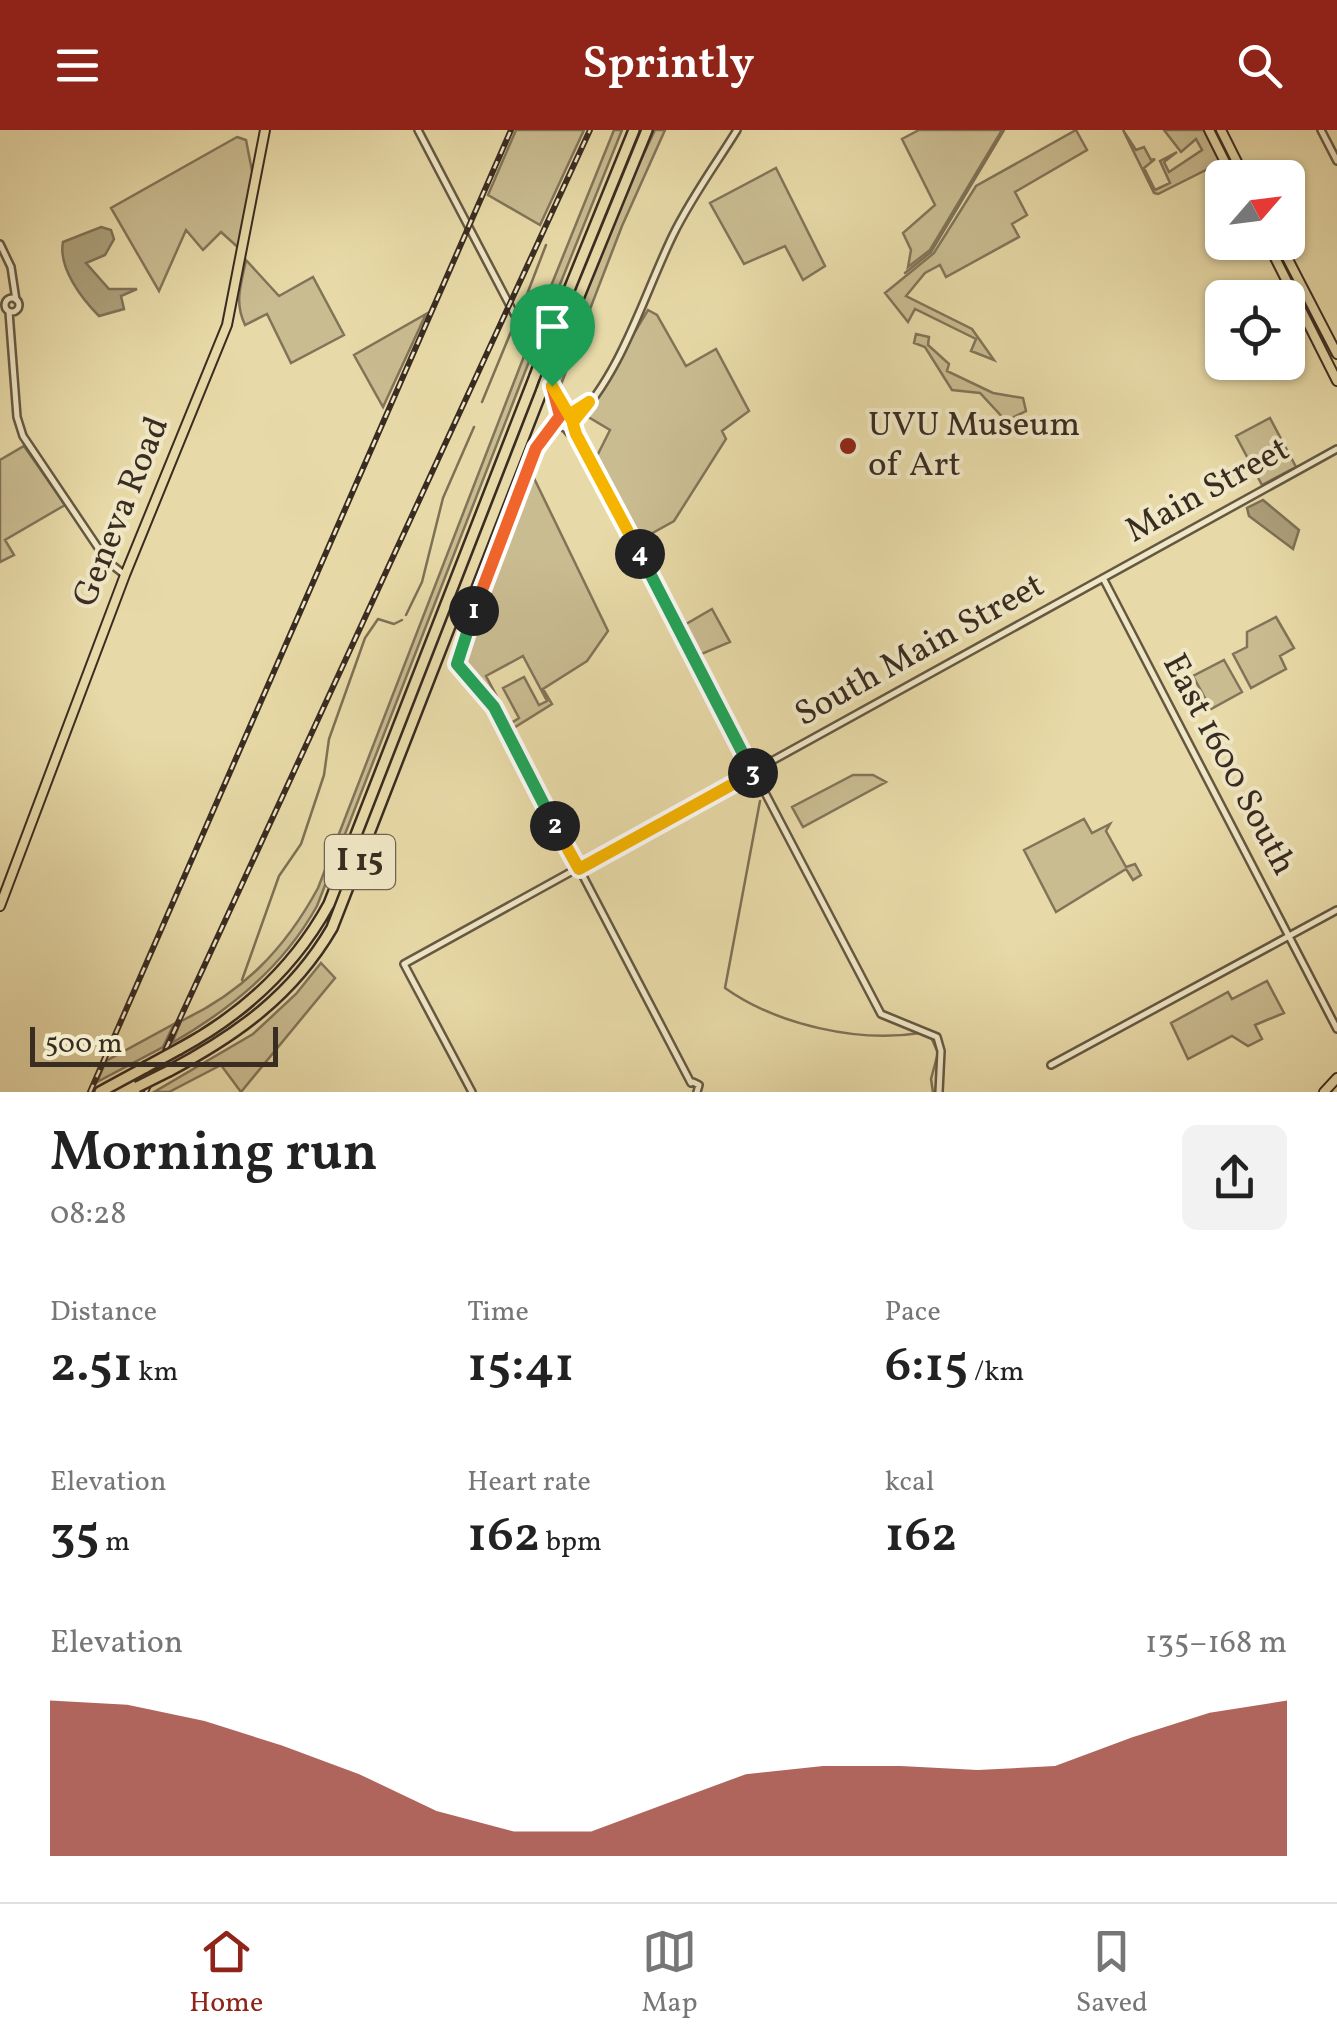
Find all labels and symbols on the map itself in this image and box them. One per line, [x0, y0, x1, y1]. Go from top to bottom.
north arrow [1205, 160, 1305, 260]
pin [510, 284, 595, 387]
place label: UVU Museum of Art [868, 402, 1080, 490]
street label: Geneva Road [62, 410, 182, 614]
street label: Main Street [1118, 426, 1298, 556]
marker: UVU Museum of Art [837, 435, 859, 457]
pin: 4 [615, 529, 665, 579]
street label: South Main Street [787, 563, 1053, 739]
pin: 1 [449, 586, 499, 636]
street label: East 1600 South [1149, 646, 1307, 884]
pin: 3 [728, 748, 778, 798]
pin: 2 [530, 801, 580, 851]
road number: I 15 [325, 835, 395, 889]
scale bar [30, 1022, 278, 1066]

